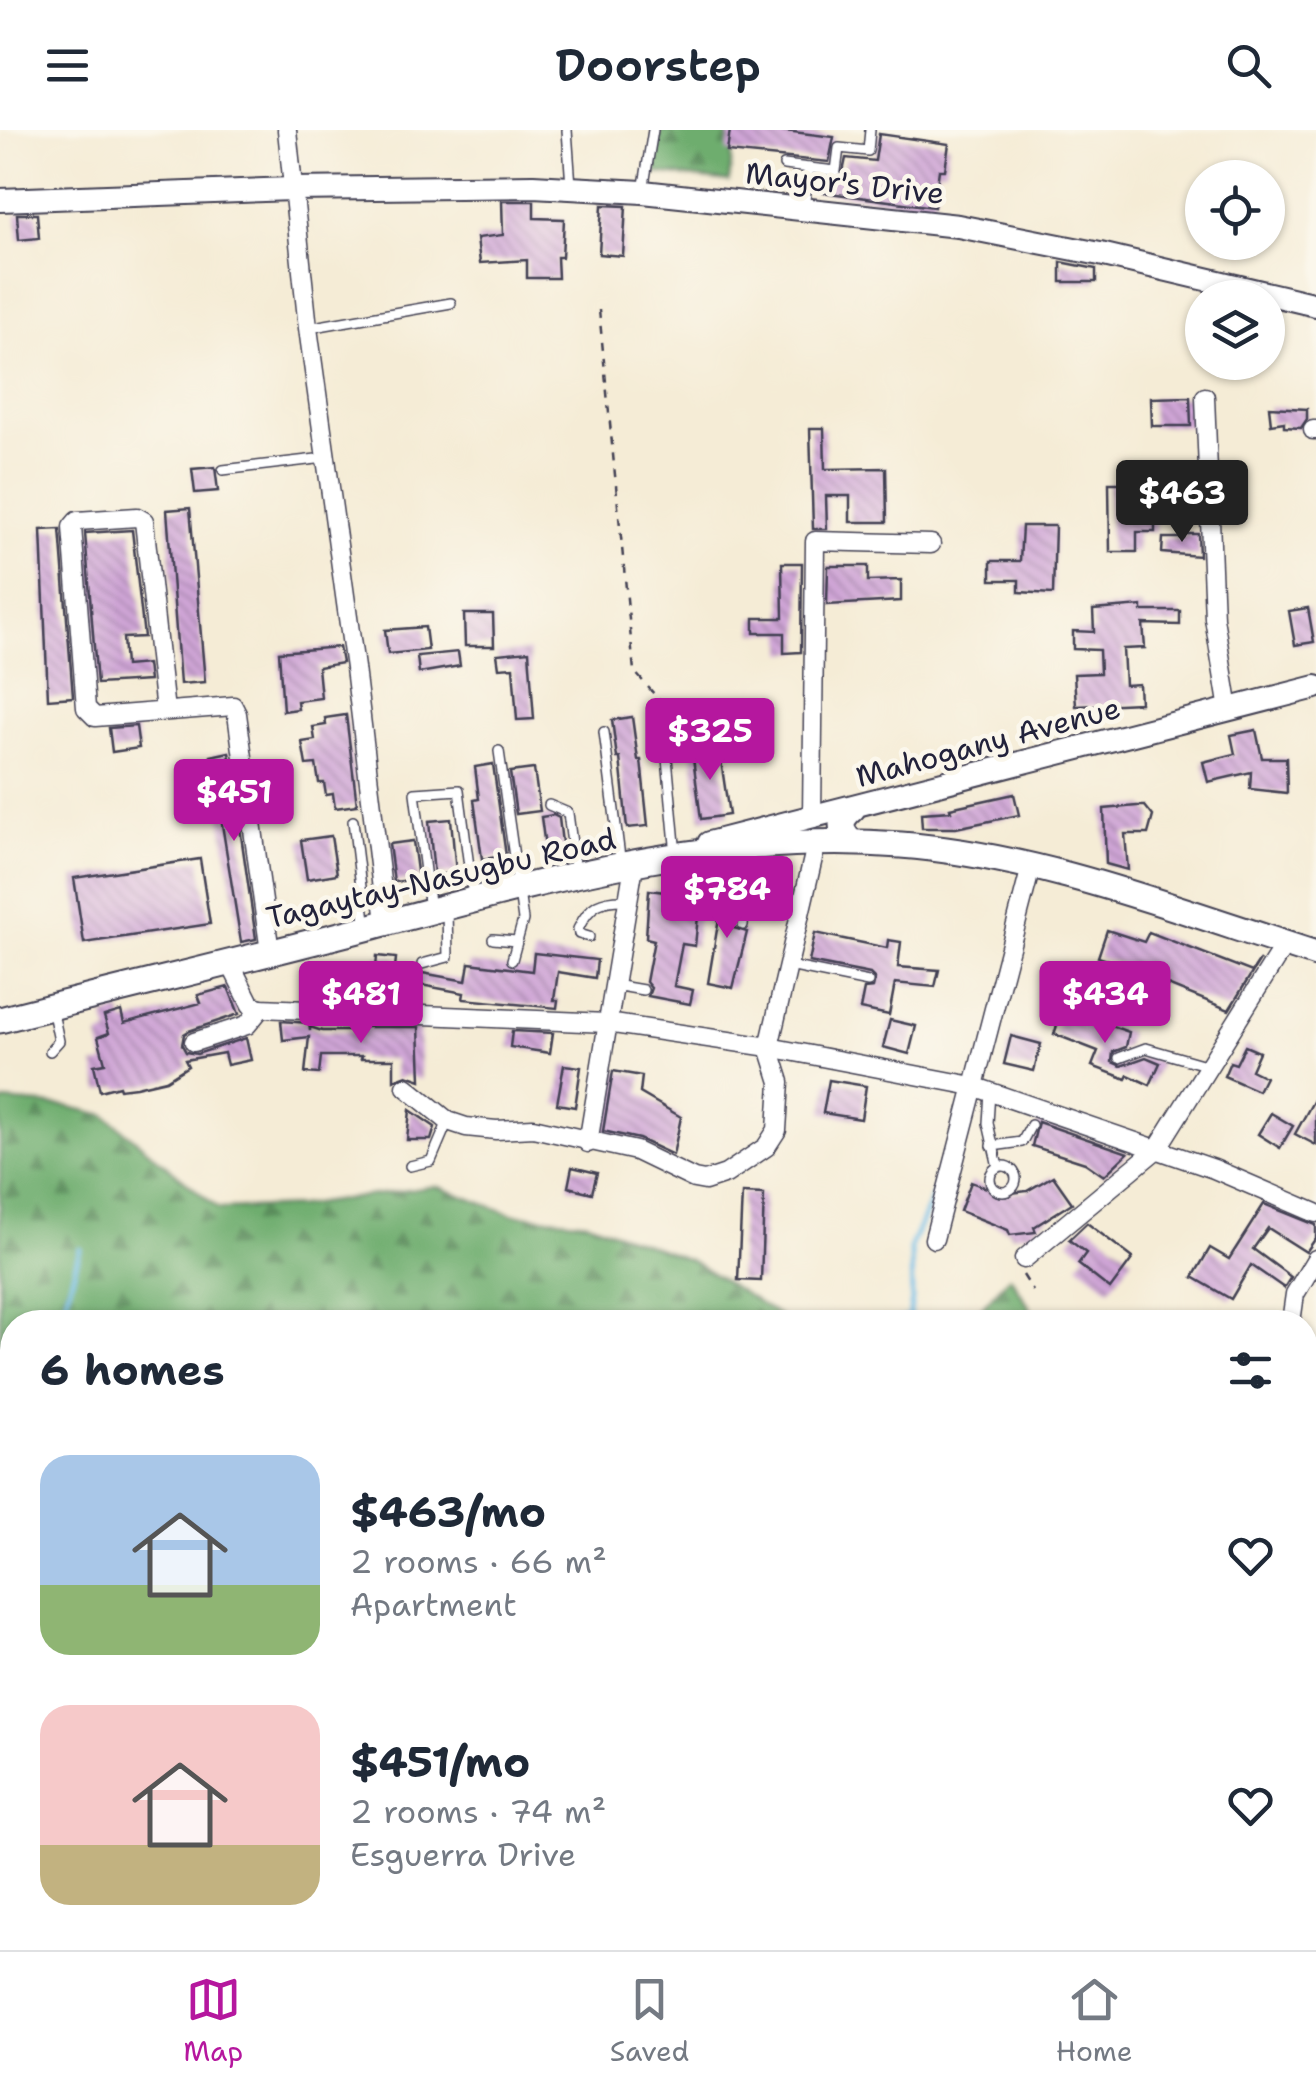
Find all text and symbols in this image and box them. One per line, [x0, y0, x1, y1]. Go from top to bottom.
text: Doorstep [555, 35, 761, 95]
icon: menu [40, 38, 95, 93]
icon: search [1221, 38, 1276, 93]
street label: Mayor's Drive [744, 152, 946, 214]
map controls [1185, 160, 1285, 380]
button: locate [1185, 160, 1285, 260]
button: layers [1185, 280, 1285, 380]
pin: $463 [1123, 460, 1241, 545]
text: $463 [1138, 471, 1226, 514]
street label: Mahogany Avenue [851, 687, 1125, 797]
pin: $325 [651, 698, 769, 783]
text: $325 [667, 709, 753, 752]
pin: $451 [175, 759, 293, 844]
text: $451 [196, 770, 272, 813]
street label: Tagaytay-Nasugbu Road [262, 818, 620, 938]
pin: $784 [668, 856, 786, 941]
text: $784 [683, 867, 771, 910]
pin: $481 [302, 961, 420, 1046]
pin: $434 [1046, 961, 1164, 1046]
text: $481 [321, 972, 401, 1015]
text: $434 [1061, 972, 1149, 1015]
text: 6 homes [40, 1342, 225, 1398]
icon: filters [1223, 1343, 1278, 1398]
text: $463/mo [350, 1484, 546, 1540]
icon: home [120, 1495, 240, 1615]
icon: heart [1223, 1528, 1278, 1583]
text: 2 rooms · 66 m² [350, 1540, 607, 1583]
text: Apartment [350, 1583, 517, 1626]
text: $451/mo [350, 1734, 530, 1790]
icon: home [120, 1745, 240, 1865]
icon: heart [1223, 1778, 1278, 1833]
text: 2 rooms · 74 m² [350, 1790, 606, 1833]
text: Esguerra Drive [350, 1833, 576, 1876]
tab: Map [183, 1972, 243, 2070]
tab: Saved [610, 1972, 689, 2070]
tab: Home [1056, 1972, 1133, 2070]

